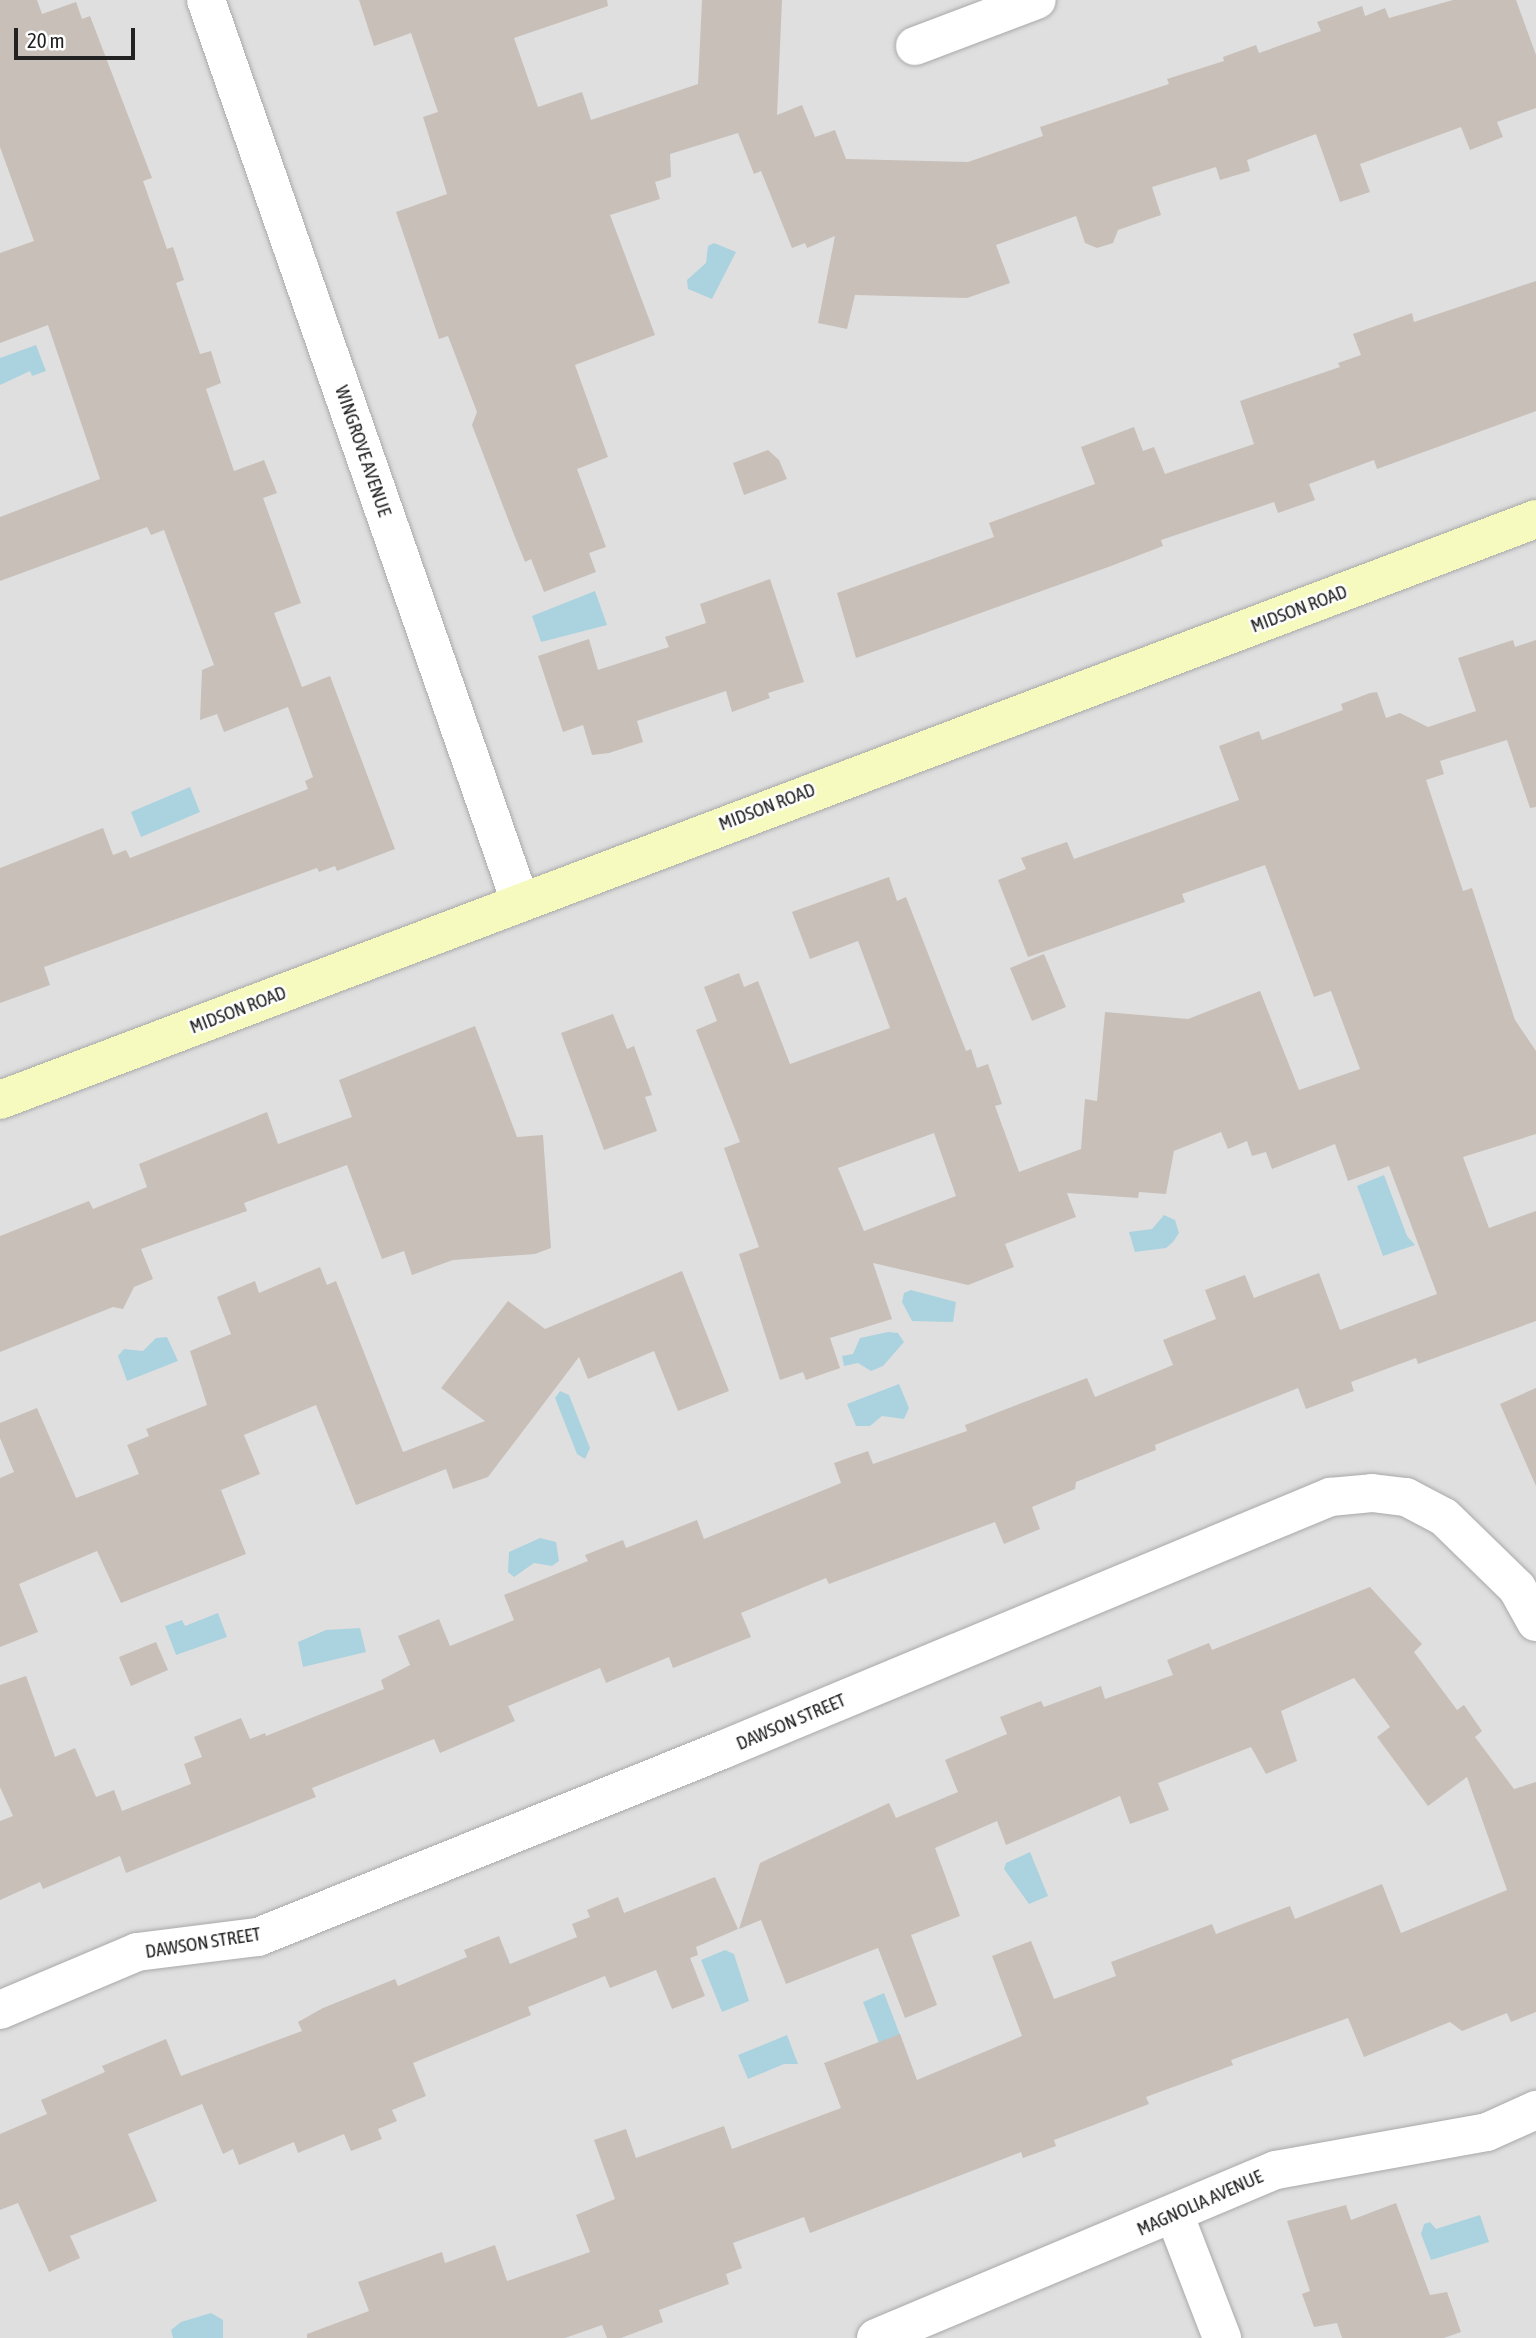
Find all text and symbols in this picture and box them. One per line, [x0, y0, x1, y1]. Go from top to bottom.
scale bar [18, 14, 138, 58]
text: 20 m [27, 28, 65, 52]
street label: WINGROVE AVENUE [330, 383, 396, 519]
street label: MIDSON ROAD [1248, 580, 1350, 638]
street label: MIDSON ROAD [716, 778, 818, 836]
street label: MIDSON ROAD [187, 981, 289, 1039]
street label: DAWSON STREET [733, 1689, 849, 1755]
street label: DAWSON STREET [144, 1923, 262, 1963]
street label: MAGNOLIA AVENUE [1134, 2165, 1266, 2241]

